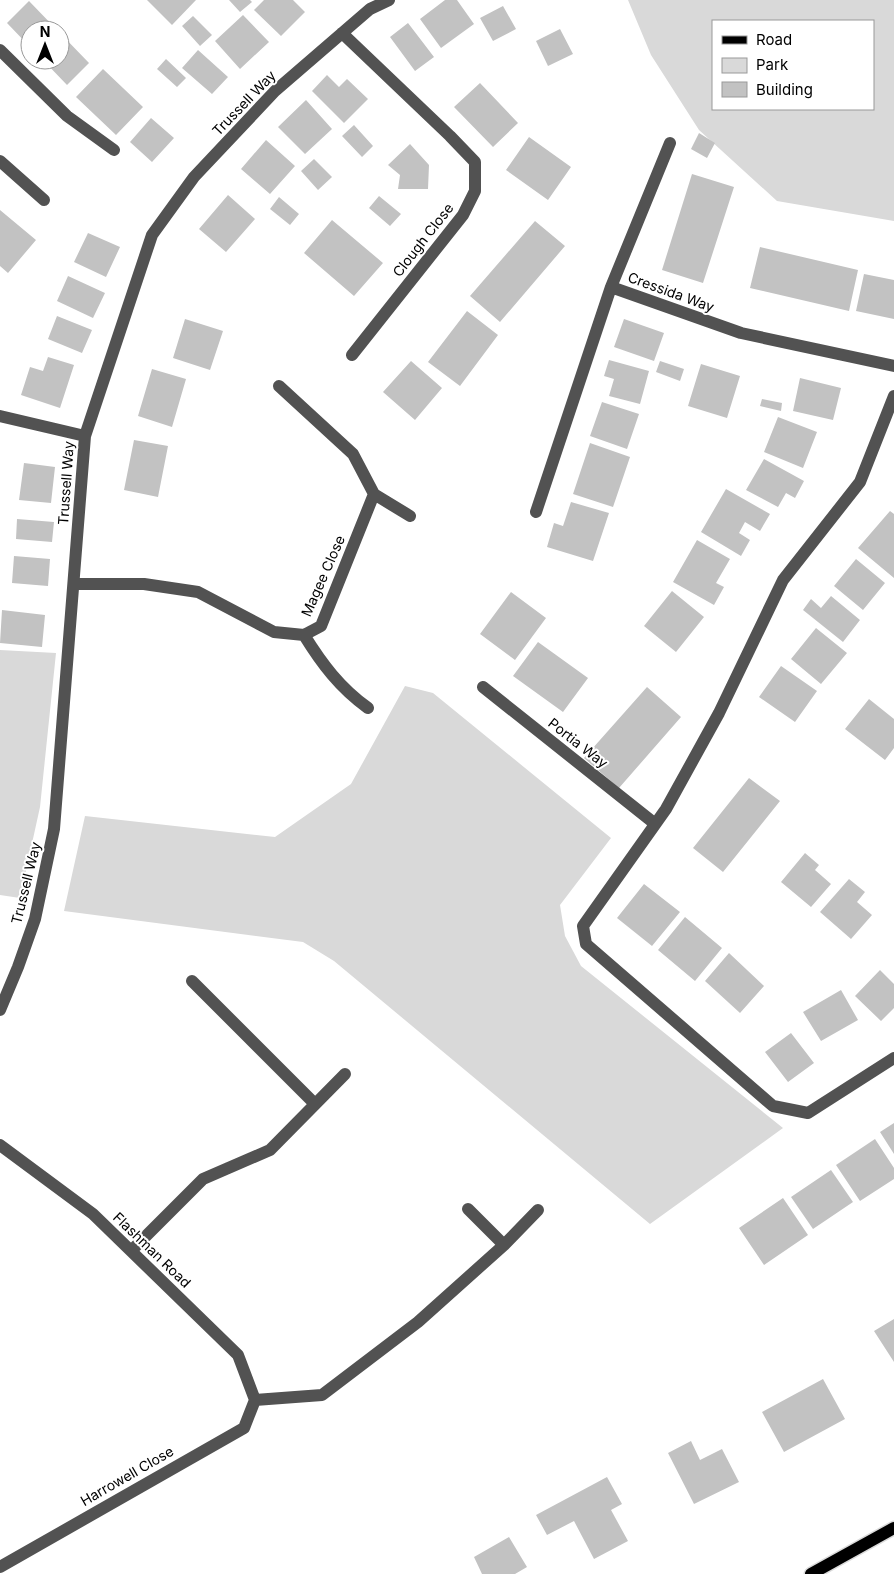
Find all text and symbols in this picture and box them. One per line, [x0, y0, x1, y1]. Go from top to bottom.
north arrow [20, 20, 70, 70]
legend [712, 20, 874, 110]
text: N [40, 23, 50, 40]
text: Road [756, 30, 792, 49]
text: Park [756, 55, 789, 74]
street label: Trussell Way [208, 66, 279, 139]
text: Building [756, 80, 813, 99]
street label: Clough Close [389, 200, 457, 280]
street label: Cressida Way [626, 268, 717, 315]
street label: Trussell Way [54, 440, 77, 525]
street label: Magee Close [297, 533, 348, 619]
street label: Portia Way [545, 714, 612, 771]
street label: Trussell Way [7, 840, 44, 926]
street label: Flashman Road [110, 1208, 195, 1291]
street label: Harrowell Close [77, 1442, 176, 1509]

